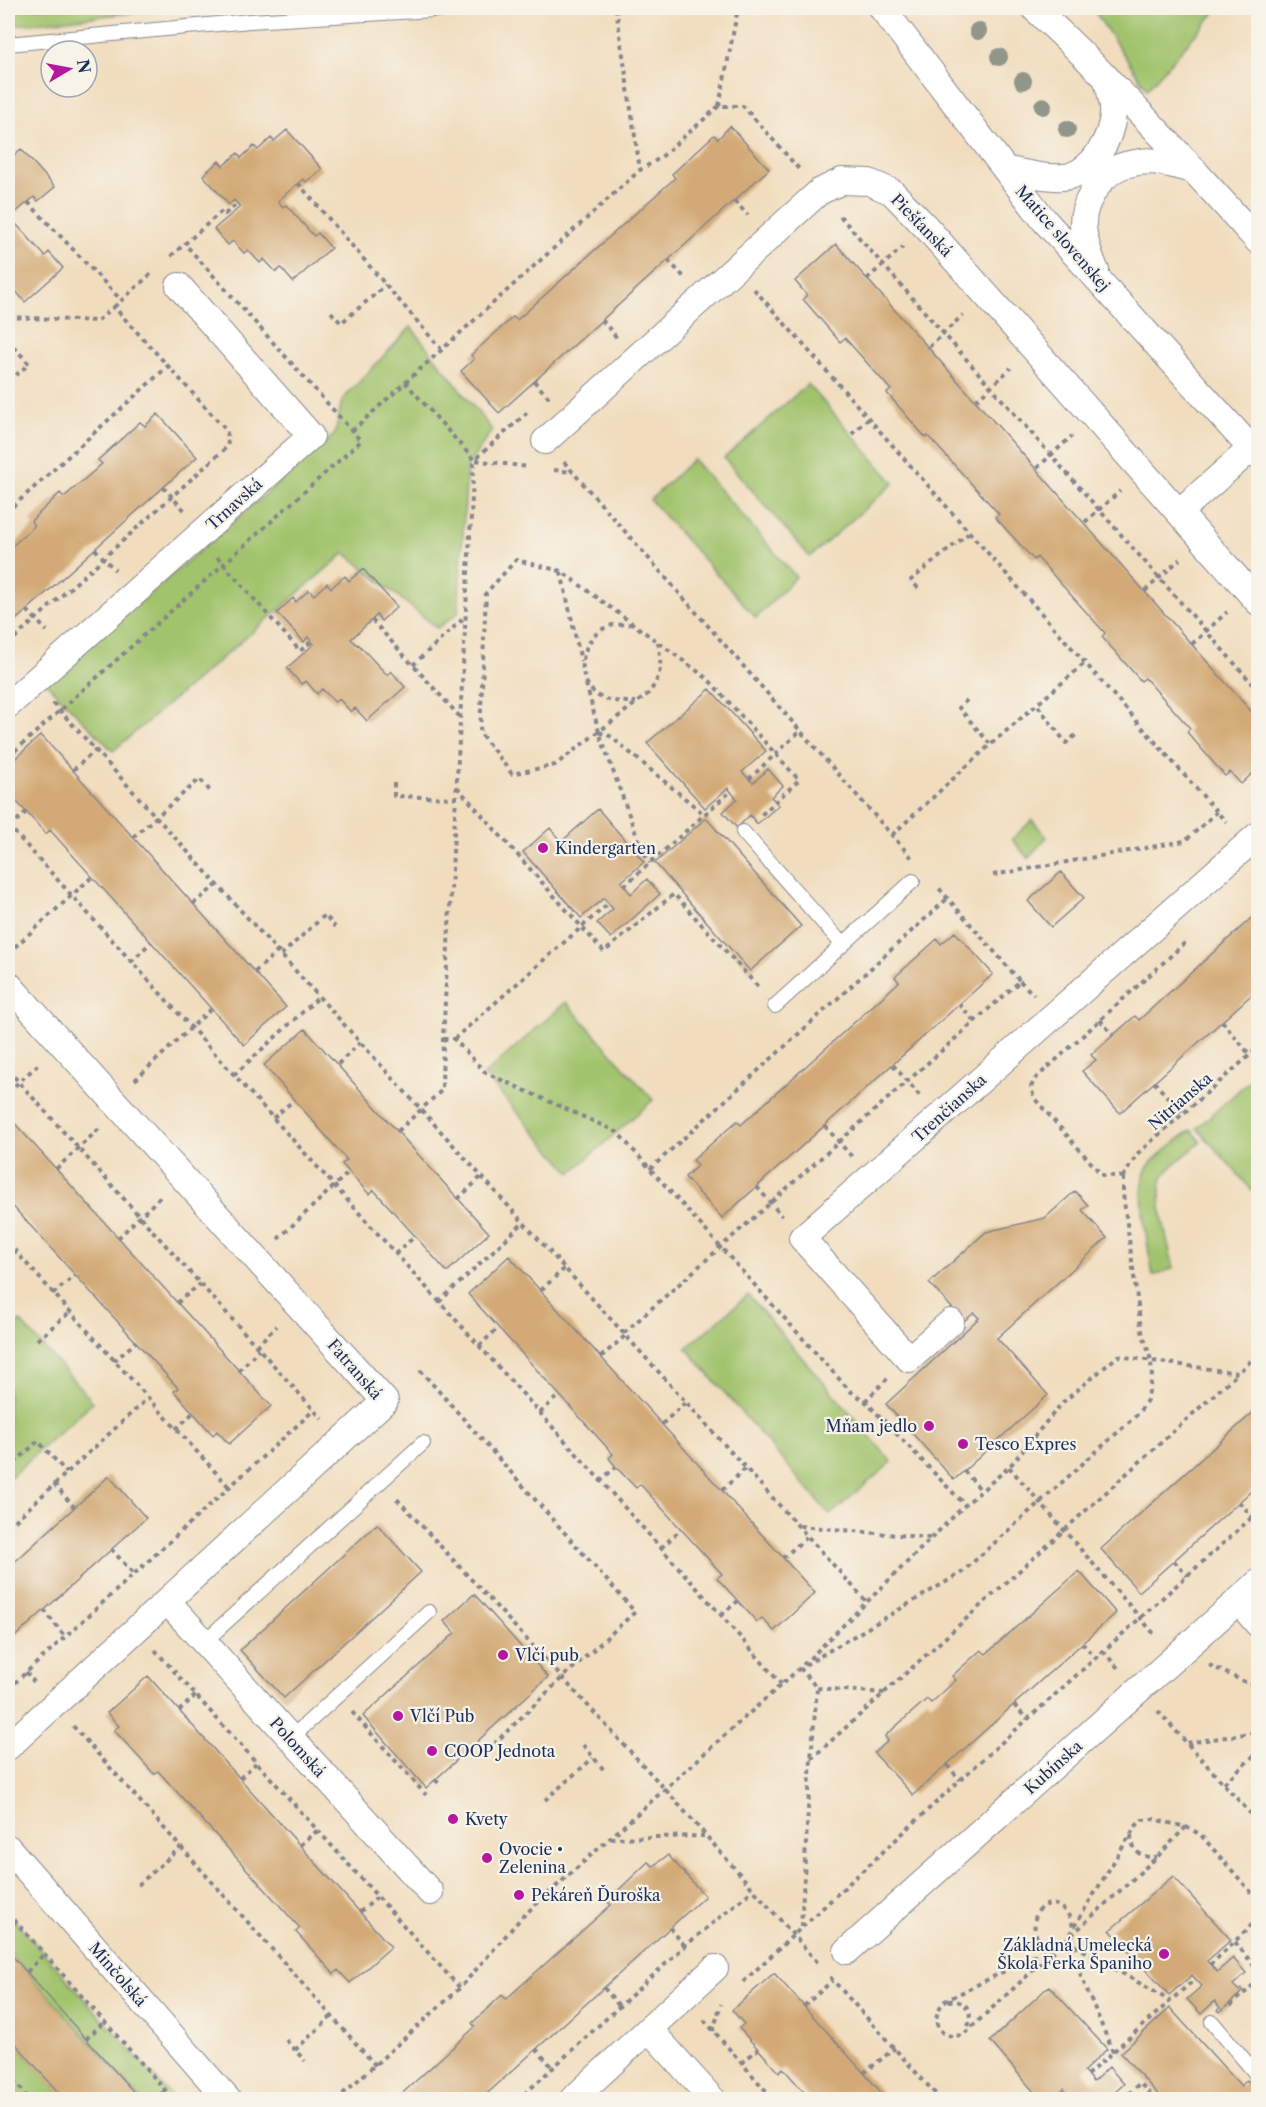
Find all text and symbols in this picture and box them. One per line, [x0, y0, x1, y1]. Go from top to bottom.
north arrow [39, 39, 99, 99]
text: N [73, 58, 95, 75]
street label: Matice slovenskej [1012, 181, 1114, 295]
street label: Piešťanská [887, 189, 957, 261]
street label: Trnavská [202, 473, 267, 534]
place label: Kindergarten [555, 838, 656, 858]
marker: Kindergarten [536, 841, 550, 855]
street label: Nitrianska [1144, 1067, 1216, 1134]
street label: Trenčianska [908, 1069, 991, 1146]
street label: Fatranská [323, 1335, 387, 1404]
place label: Mňam jedlo [826, 1416, 917, 1436]
marker: Mňam jedlo [922, 1419, 936, 1433]
place label: Tesco Expres [975, 1434, 1077, 1454]
marker: Tesco Expres [956, 1437, 970, 1451]
place label: Vlčí pub [514, 1645, 579, 1665]
marker: Vlčí pub [496, 1648, 510, 1662]
place label: Vlčí Pub [409, 1706, 475, 1726]
marker: Vlčí Pub [391, 1709, 405, 1723]
street label: Polomská [266, 1713, 330, 1782]
street label: Kubínska [1020, 1735, 1087, 1798]
place label: COOP Jednota [444, 1741, 556, 1761]
marker: COOP Jednota [425, 1744, 439, 1758]
place label: Kvety [465, 1809, 509, 1829]
marker: Kvety [446, 1812, 460, 1826]
place label: Ovocie • Zelenina [499, 1839, 566, 1877]
marker: Ovocie • Zelenina [480, 1851, 494, 1865]
place label: Pekáreň Ďuroška [531, 1884, 661, 1905]
marker: Pekáreň Ďuroška [512, 1888, 526, 1902]
place label: Základná Umelecká Škola Ferka Španiho [997, 1935, 1153, 1973]
street label: Minčolská [85, 1938, 152, 2011]
marker: Základná Umelecká Škola Ferka Španiho [1157, 1947, 1171, 1961]

